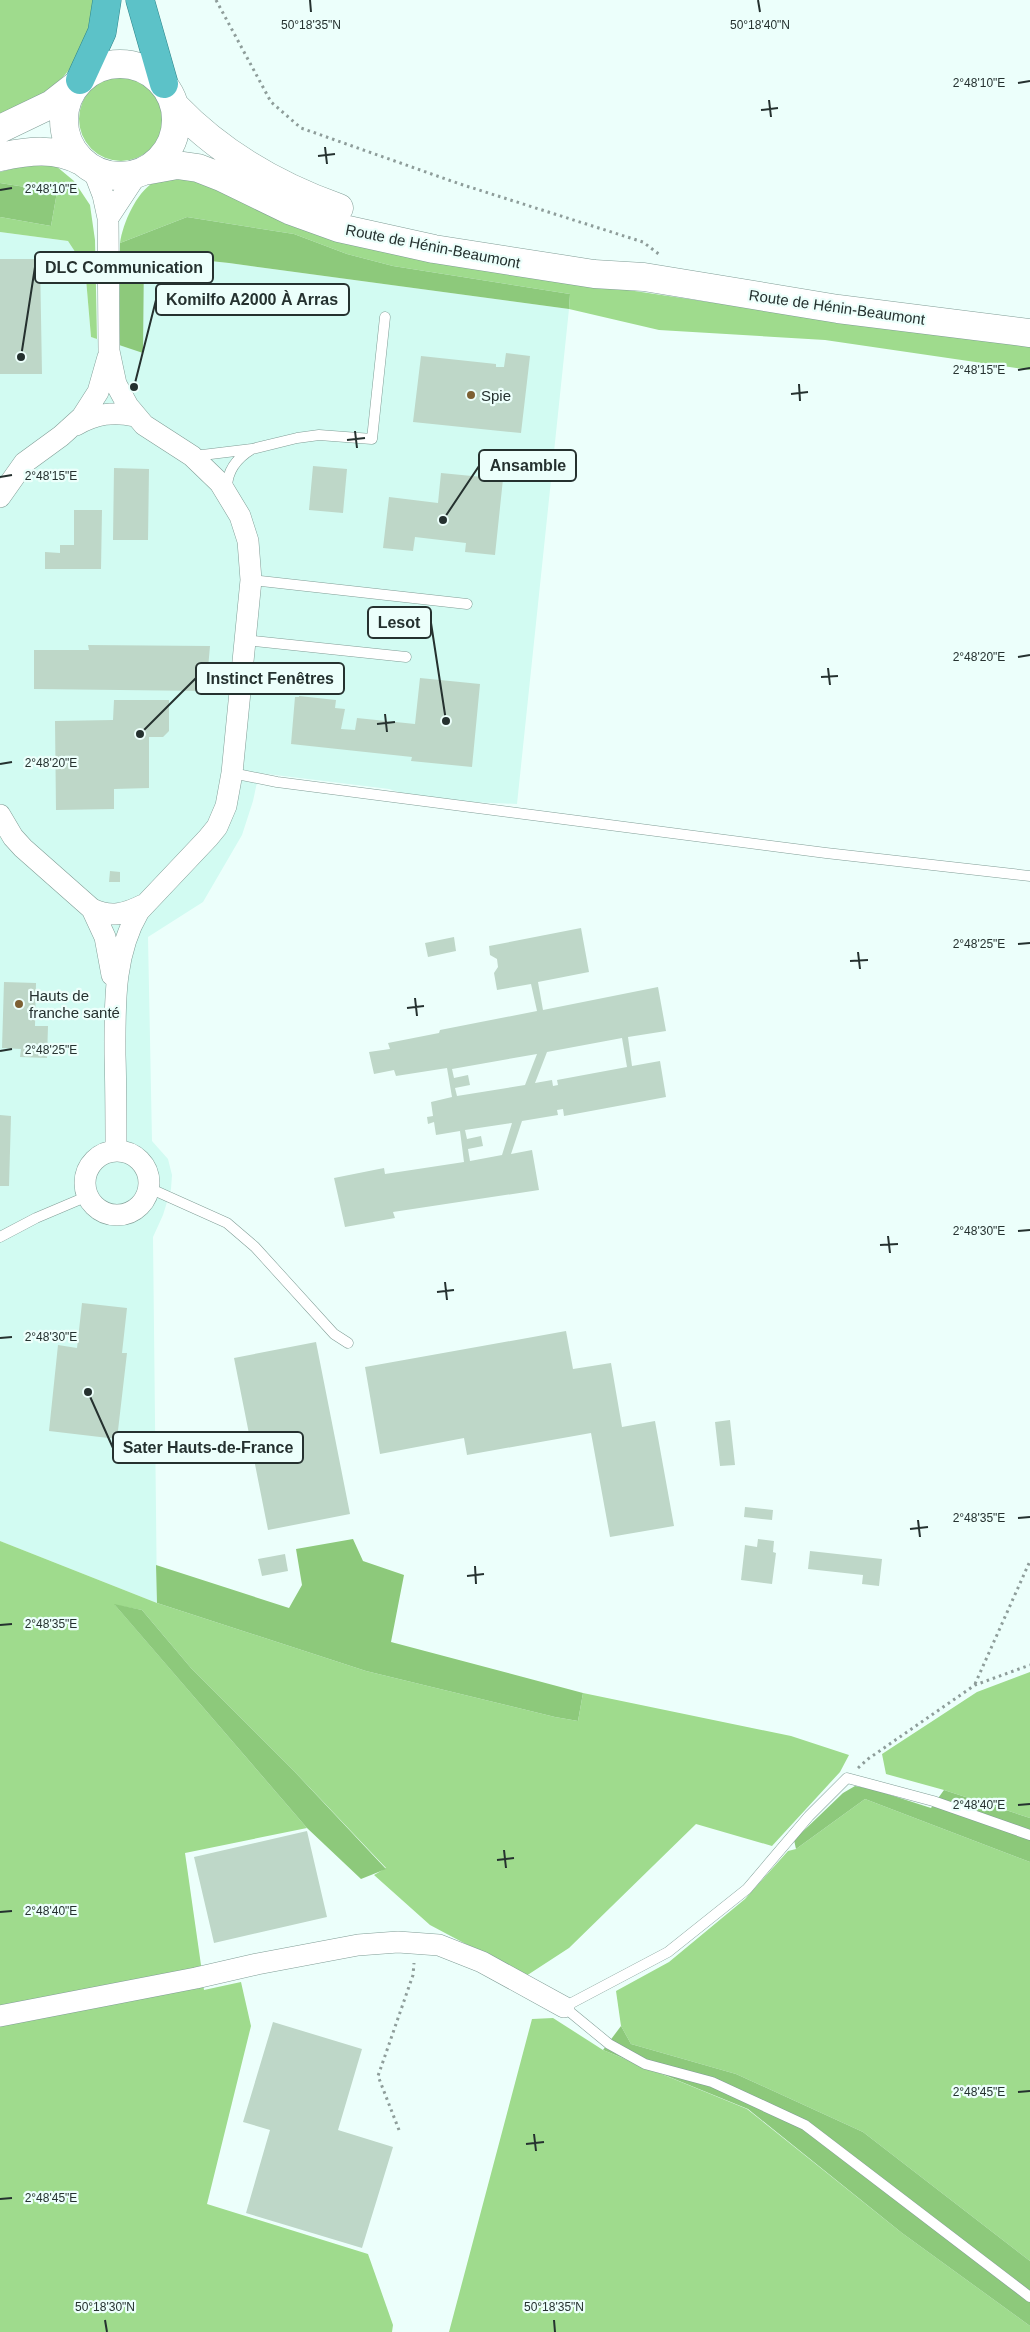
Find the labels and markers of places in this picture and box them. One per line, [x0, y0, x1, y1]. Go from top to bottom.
callout: DLC Communication [35, 252, 213, 283]
callout: Komilfo A2000 À Arras [156, 284, 349, 315]
place label: Spie [481, 387, 511, 404]
marker: Spie [465, 389, 477, 401]
callout: Ansamble [479, 450, 576, 481]
callout: Lesot [368, 607, 431, 638]
callout: Instinct Fenêtres [196, 663, 344, 694]
place label: Hauts de franche santé [29, 987, 120, 1021]
marker: Hauts de franche santé [13, 998, 25, 1010]
callout: Sater Hauts-de-France [113, 1432, 303, 1463]

